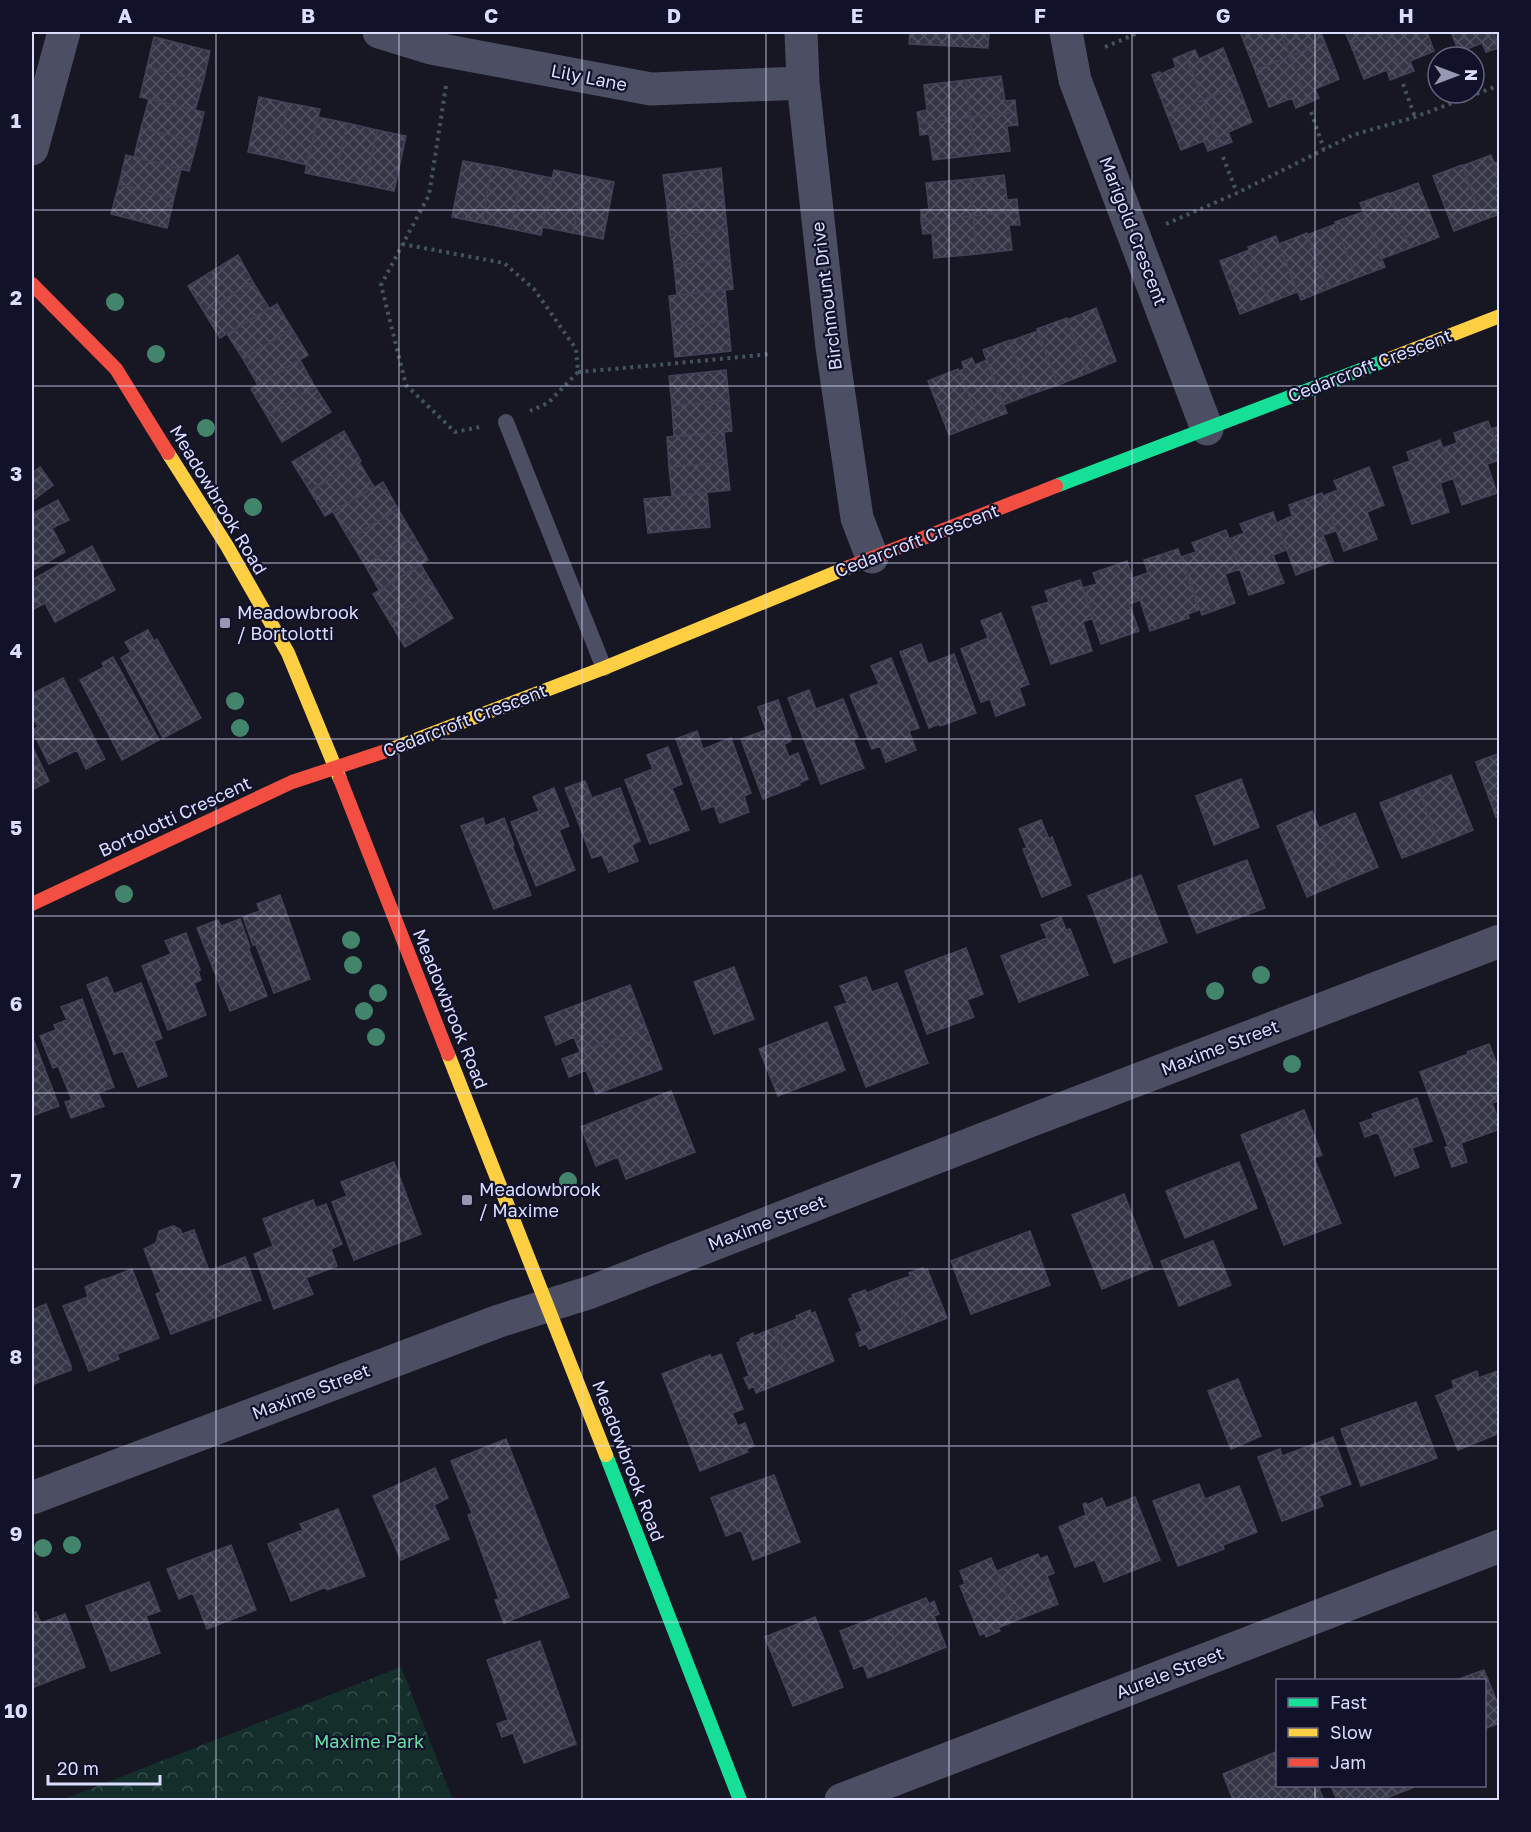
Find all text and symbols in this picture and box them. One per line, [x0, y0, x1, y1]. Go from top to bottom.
text: A [118, 3, 132, 27]
text: B [301, 3, 315, 27]
text: C [484, 3, 498, 27]
text: D [667, 3, 681, 27]
text: E [851, 3, 863, 27]
text: F [1034, 3, 1046, 27]
text: G [1216, 3, 1230, 27]
text: H [1398, 3, 1414, 27]
north arrow [1426, 45, 1486, 105]
street label: Lily Lane [549, 59, 629, 95]
text: N [1461, 69, 1481, 81]
text: 1 [11, 108, 21, 132]
street label: Marigold Crescent [1095, 153, 1173, 308]
street label: Birchmount Drive [806, 221, 846, 372]
text: 2 [10, 285, 22, 309]
street label: Cedarcroft Crescent [1285, 324, 1455, 406]
street label: Meadowbrook Road [165, 421, 272, 578]
text: 3 [10, 461, 22, 485]
street label: Cedarcroft Crescent [832, 499, 1002, 581]
place label: Meadowbrook / Bortolotti [237, 601, 359, 644]
marker: Meadowbrook / Bortolotti [218, 616, 232, 630]
text: 4 [10, 638, 22, 662]
street label: Cedarcroft Crescent [380, 679, 550, 761]
street label: Bortolotti Crescent [95, 771, 254, 861]
text: 5 [10, 815, 22, 839]
street label: Meadowbrook Road [409, 925, 493, 1092]
text: 6 [10, 991, 22, 1015]
street label: Maxime Street [1158, 1014, 1282, 1080]
text: 7 [11, 1168, 22, 1192]
place label: Meadowbrook / Maxime [479, 1178, 601, 1221]
street label: Maxime Street [705, 1189, 829, 1255]
marker: Meadowbrook / Maxime [460, 1193, 474, 1207]
text: 8 [10, 1344, 22, 1368]
street label: Maxime Street [249, 1358, 373, 1424]
street label: Meadowbrook Road [588, 1377, 670, 1544]
text: 9 [10, 1521, 22, 1545]
street label: Aurele Street [1113, 1641, 1227, 1703]
legend [1276, 1679, 1486, 1787]
text: Fast [1330, 1691, 1367, 1713]
text: 10 [4, 1698, 28, 1722]
text: Slow [1330, 1721, 1373, 1743]
park label: Maxime Park [314, 1730, 424, 1752]
scale bar [48, 1748, 160, 1786]
text: Jam [1330, 1751, 1366, 1773]
text: 20 m [57, 1757, 99, 1779]

